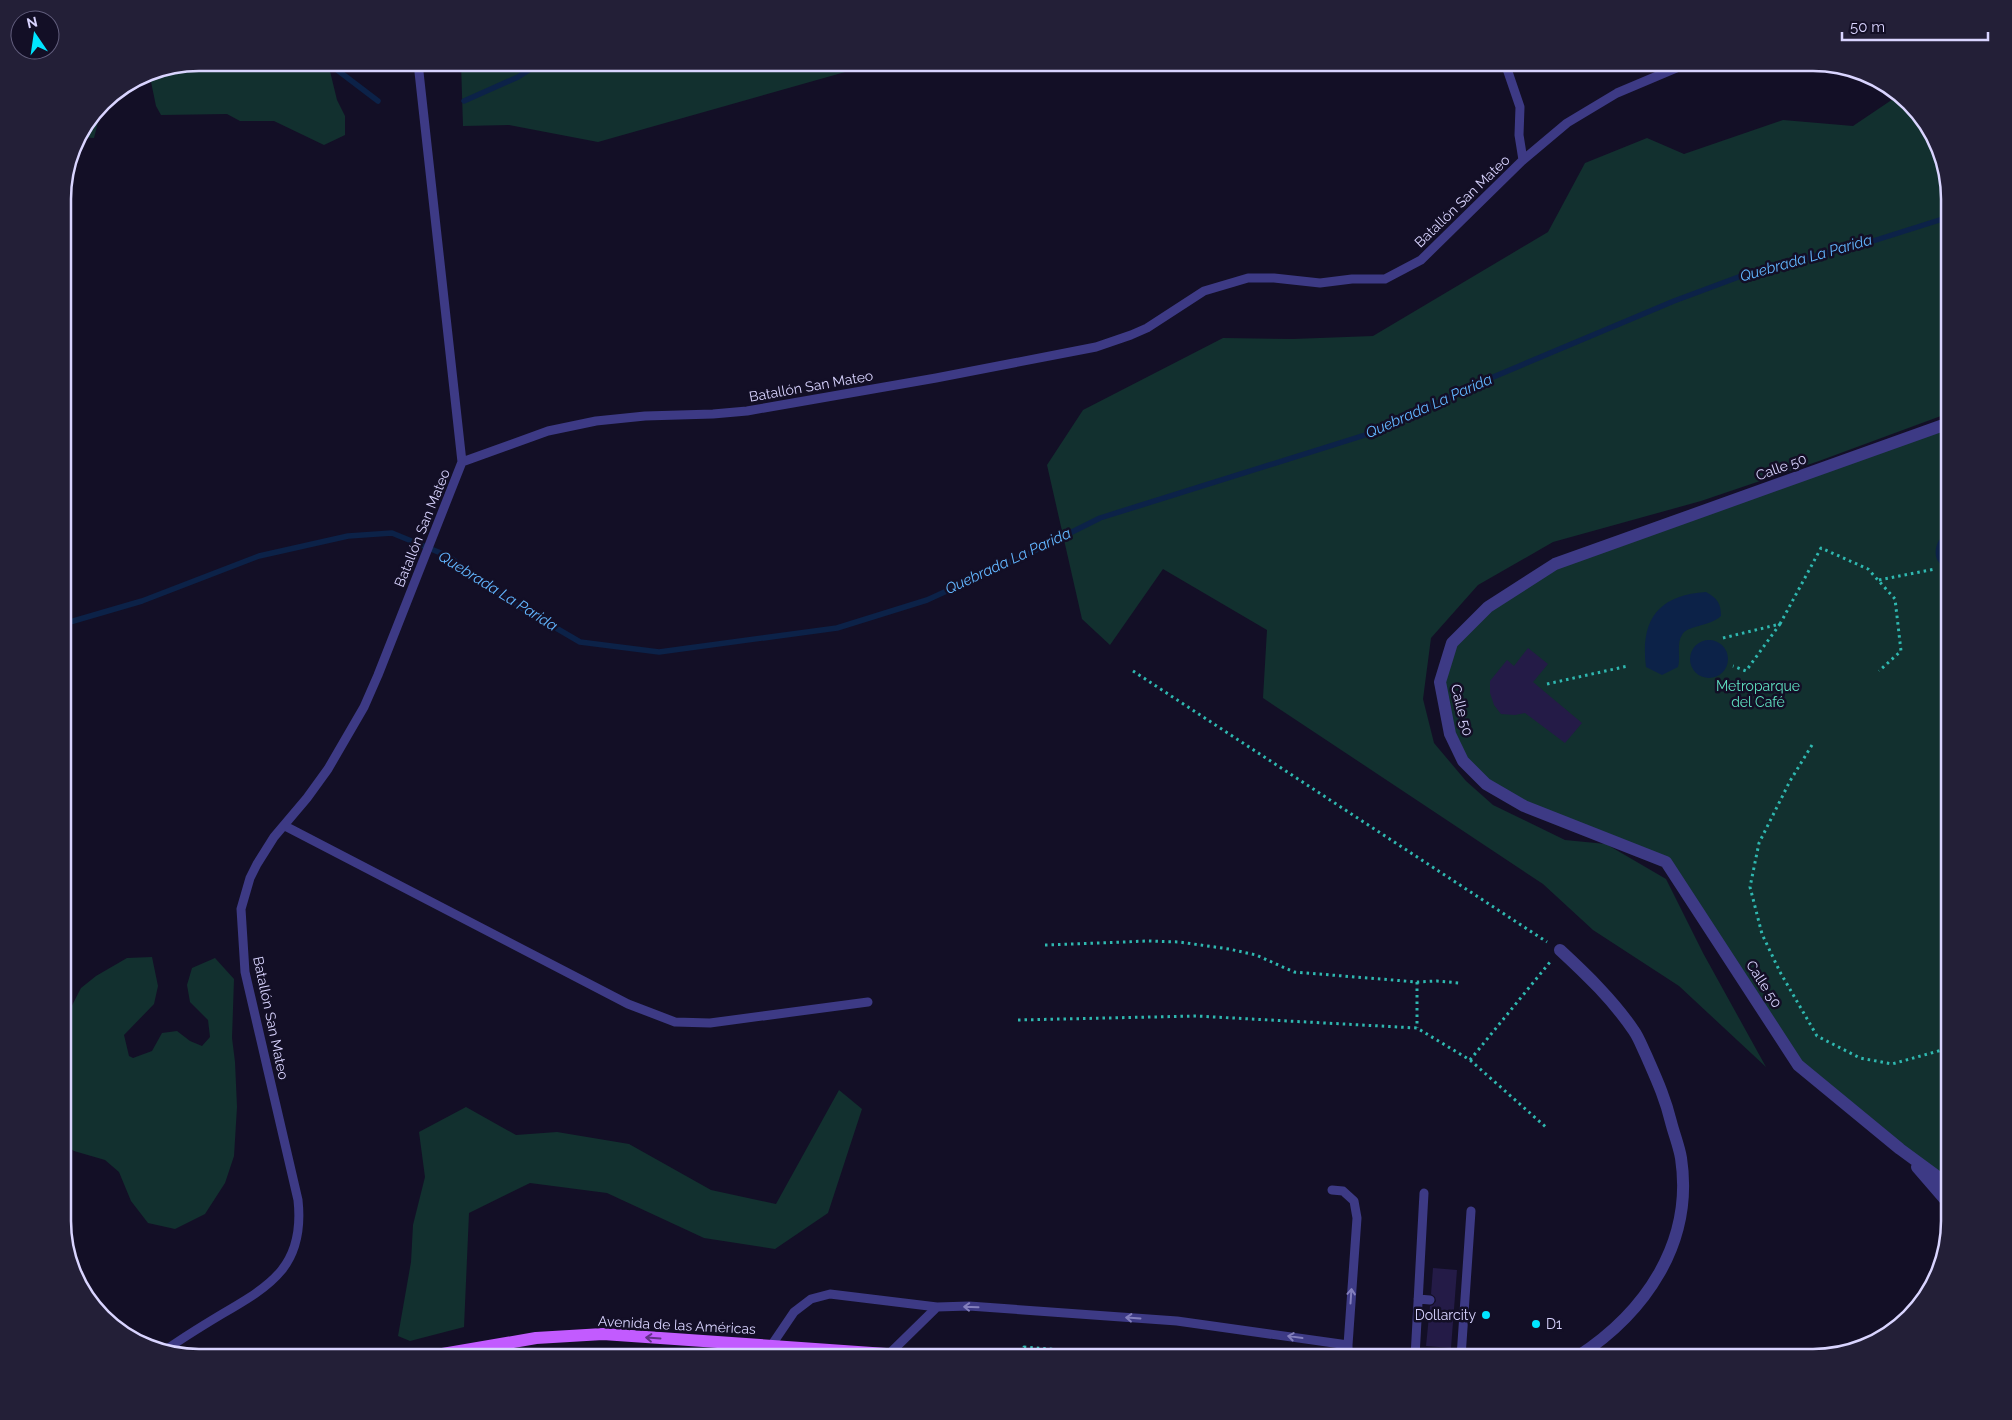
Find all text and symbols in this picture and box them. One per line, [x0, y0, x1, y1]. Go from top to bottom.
north arrow [10, 10, 60, 60]
scale bar [1842, 10, 1988, 42]
text: N [25, 13, 39, 31]
text: 50 m [1850, 18, 1885, 36]
street label: Batallón San Mateo [1411, 152, 1513, 250]
water label: Quebrada La Parida [1738, 230, 1874, 285]
street label: Batallón San Mateo [748, 367, 874, 405]
water label: Quebrada La Parida [1363, 370, 1495, 442]
street label: Calle 50 [1753, 450, 1809, 484]
street label: Batallón San Mateo [391, 467, 453, 589]
water label: Quebrada La Parida [942, 524, 1074, 598]
water label: Quebrada La Parida [435, 547, 561, 635]
park label: Metroparque del Café [1716, 678, 1800, 710]
street label: Calle 50 [1448, 682, 1476, 738]
street label: Batallón San Mateo [250, 955, 292, 1081]
street label: Calle 50 [1743, 957, 1785, 1011]
one-way arrow [1347, 1288, 1356, 1304]
one-way arrow [964, 1302, 980, 1311]
place label: Dollarcity [1415, 1307, 1476, 1323]
marker: Dollarcity [1480, 1309, 1492, 1321]
street label: Avenida de las Américas [598, 1313, 757, 1337]
one-way arrow [1126, 1313, 1142, 1323]
place label: D1 [1546, 1316, 1562, 1332]
marker: D1 [1530, 1318, 1542, 1330]
one-way arrow [1287, 1332, 1303, 1342]
one-way arrow [645, 1333, 661, 1342]

